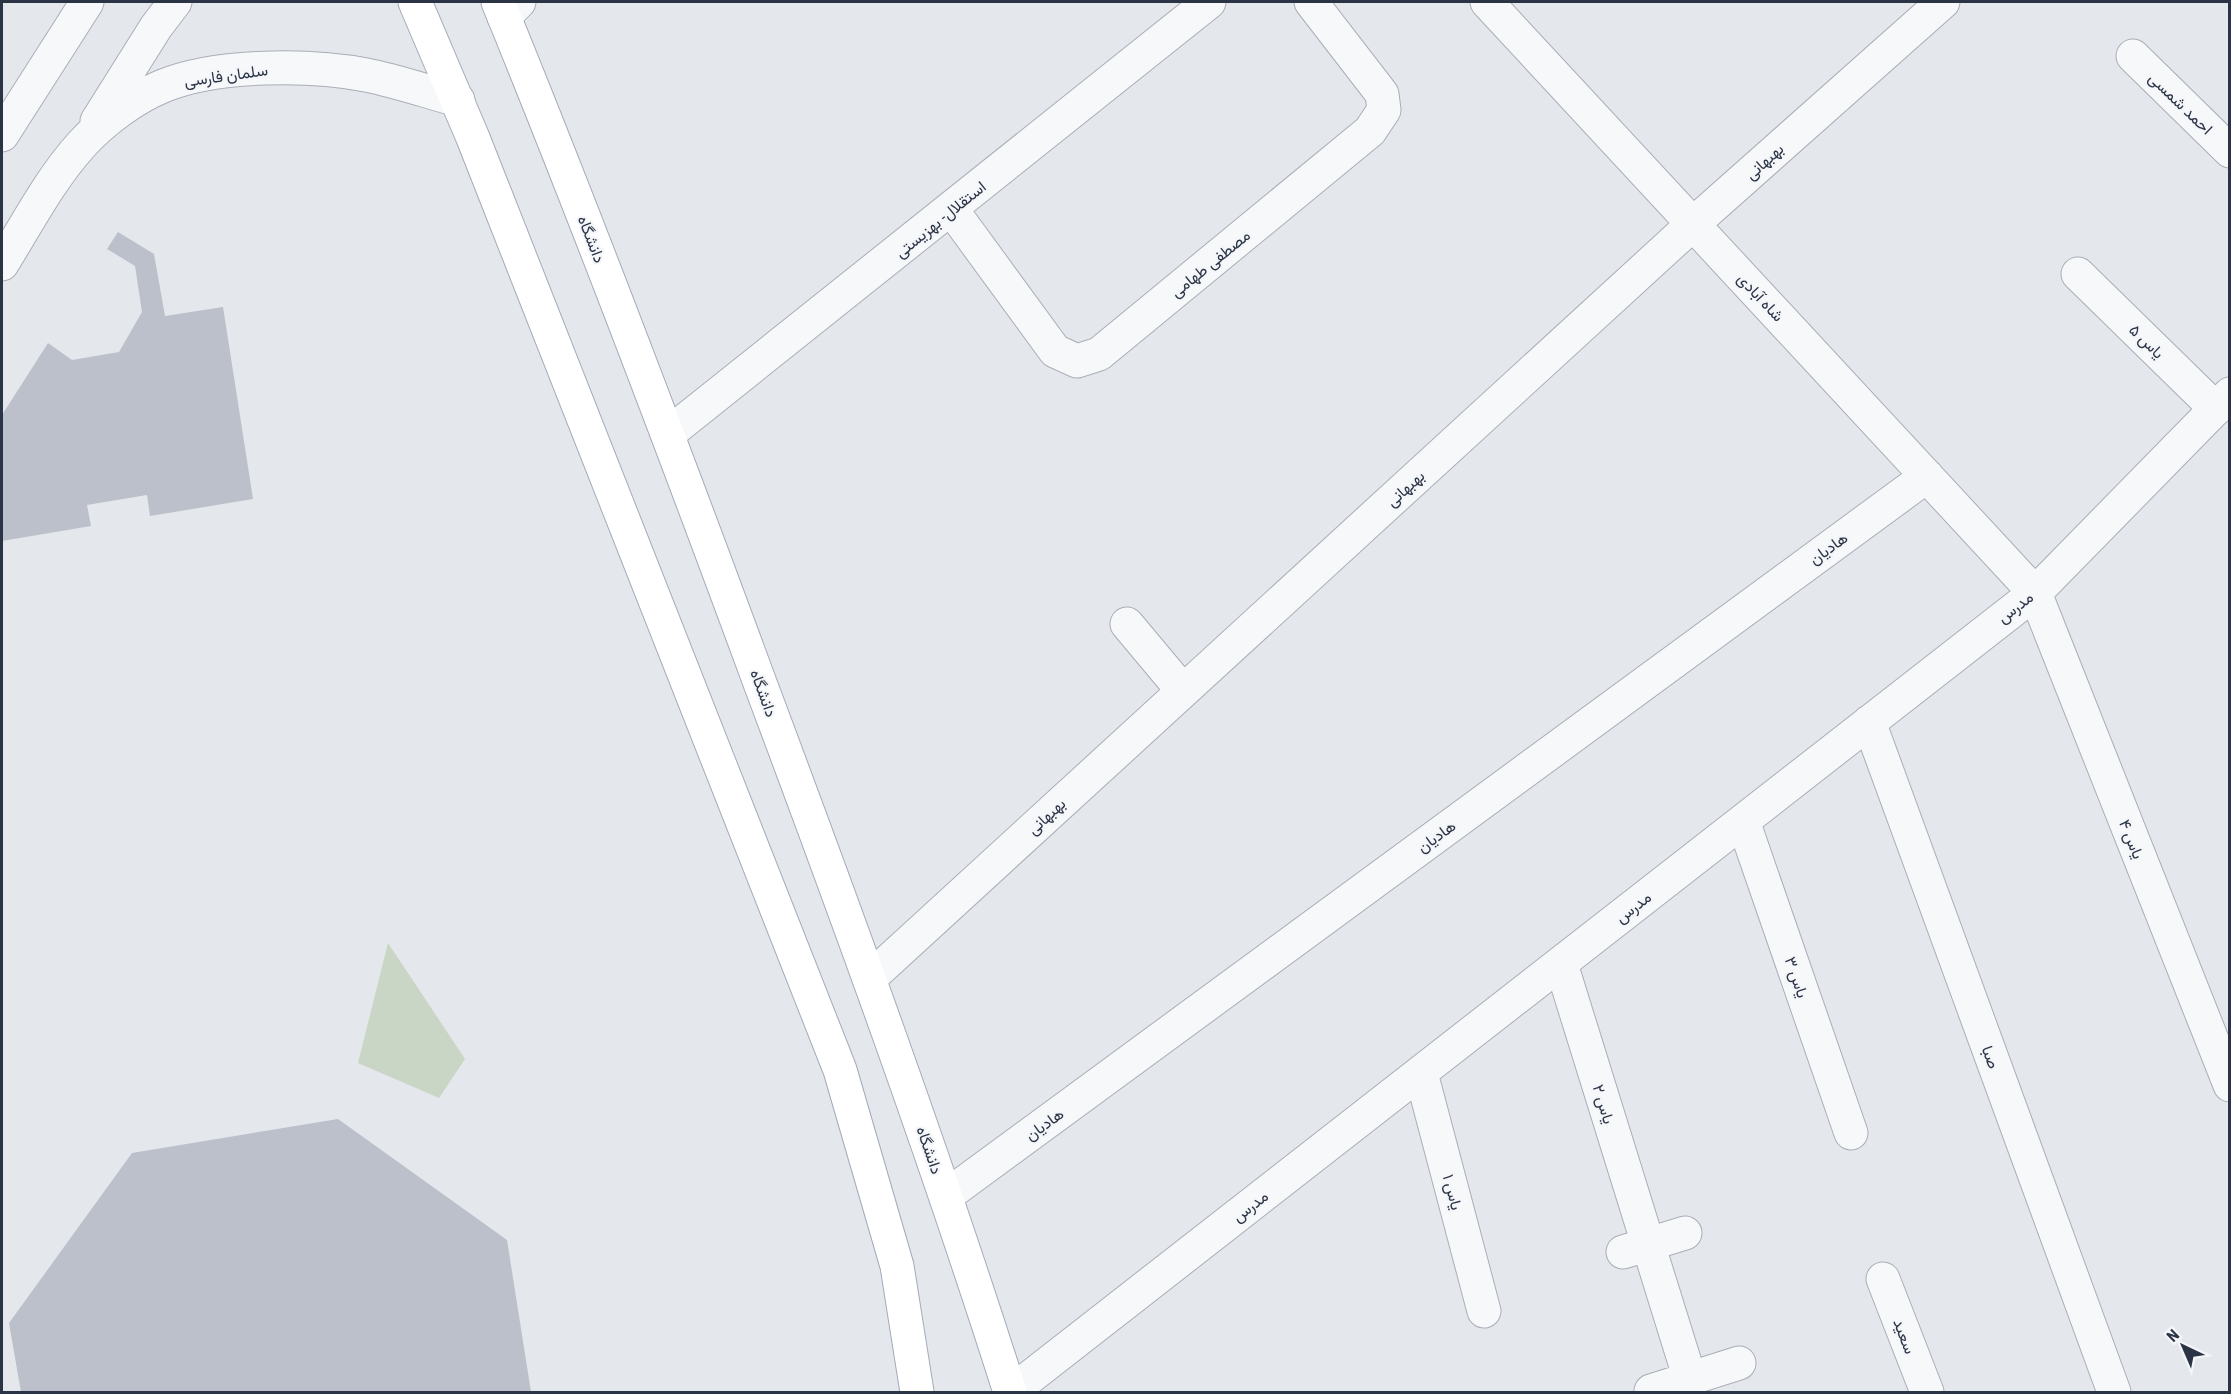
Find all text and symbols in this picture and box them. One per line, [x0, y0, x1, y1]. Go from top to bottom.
street label: سلمان فارسی [183, 60, 269, 92]
street label: احمد شمسی [2144, 68, 2217, 139]
street label: بهبهانی [1741, 139, 1788, 184]
street label: استقلال- بهزیستی [891, 177, 990, 263]
street label: دانشگاه [574, 213, 609, 266]
street label: مصطفی طهامی [1167, 226, 1255, 302]
street label: شاه آبادی [1733, 269, 1788, 326]
street label: یاس ۵ [2125, 320, 2168, 363]
street label: بهبهانی [1382, 466, 1429, 511]
street label: هادیان [1805, 528, 1851, 569]
street label: مدرس [1994, 588, 2038, 628]
street label: دانشگاه [746, 667, 781, 720]
street label: بهبهانی [1023, 794, 1070, 840]
street label: هادیان [1413, 816, 1459, 857]
street label: یاس ۴ [2114, 817, 2148, 862]
street label: مدرس [1612, 888, 1656, 928]
street label: یاس ۳ [1780, 954, 1812, 1001]
street label: صبا [1978, 1043, 2003, 1071]
street label: یاس ۲ [1588, 1082, 1618, 1126]
street label: هادیان [1021, 1104, 1067, 1145]
street label: دانشگاه [913, 1124, 947, 1177]
street label: یاس ۱ [1438, 1172, 1466, 1212]
street label: مدرس [1229, 1187, 1273, 1227]
street label: سعید [1889, 1316, 1920, 1356]
north arrow [2153, 1316, 2213, 1376]
text: N [2163, 1325, 2183, 1346]

